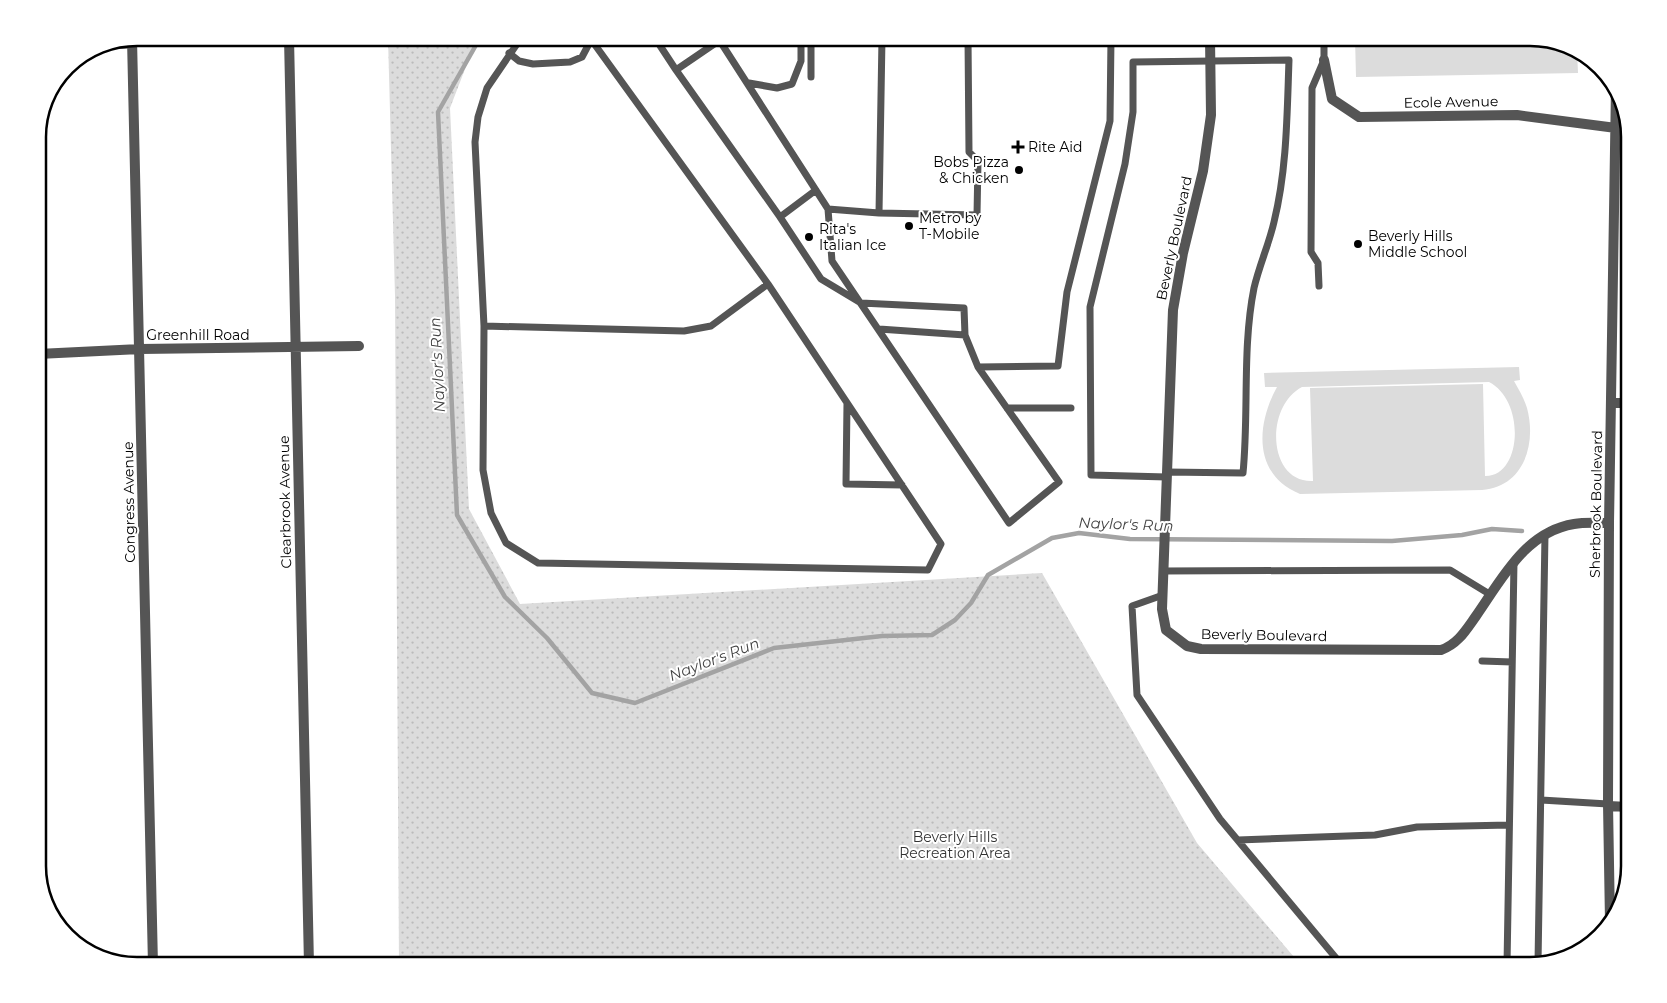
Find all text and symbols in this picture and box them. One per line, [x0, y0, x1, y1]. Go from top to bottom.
street label: Ecole Avenue [1404, 92, 1498, 112]
place label: Rite Aid [1028, 138, 1083, 156]
marker: Rite Aid [1012, 141, 1024, 153]
place label: Bobs Pizza & Chicken [933, 153, 1009, 187]
marker: Bobs Pizza & Chicken [1013, 164, 1025, 176]
street label: Beverly Boulevard [1152, 174, 1196, 302]
place label: Metro by T-Mobile [919, 209, 982, 243]
place label: Rita's Italian Ice [819, 220, 886, 254]
marker: Metro by T-Mobile [903, 220, 915, 232]
place label: Beverly Hills Middle School [1368, 227, 1467, 261]
marker: Rita's Italian Ice [803, 231, 815, 243]
marker: Beverly Hills Middle School [1352, 238, 1364, 250]
water label: Naylor's Run [425, 317, 449, 413]
street label: Greenhill Road [146, 326, 250, 344]
street label: Sherbrook Boulevard [1586, 430, 1606, 578]
street label: Clearbrook Avenue [275, 435, 295, 569]
street label: Congress Avenue [119, 441, 139, 563]
water label: Naylor's Run [1078, 513, 1174, 535]
street label: Beverly Boulevard [1201, 625, 1327, 645]
water label: Naylor's Run [666, 633, 762, 685]
park label: Beverly Hills Recreation Area [899, 828, 1011, 862]

